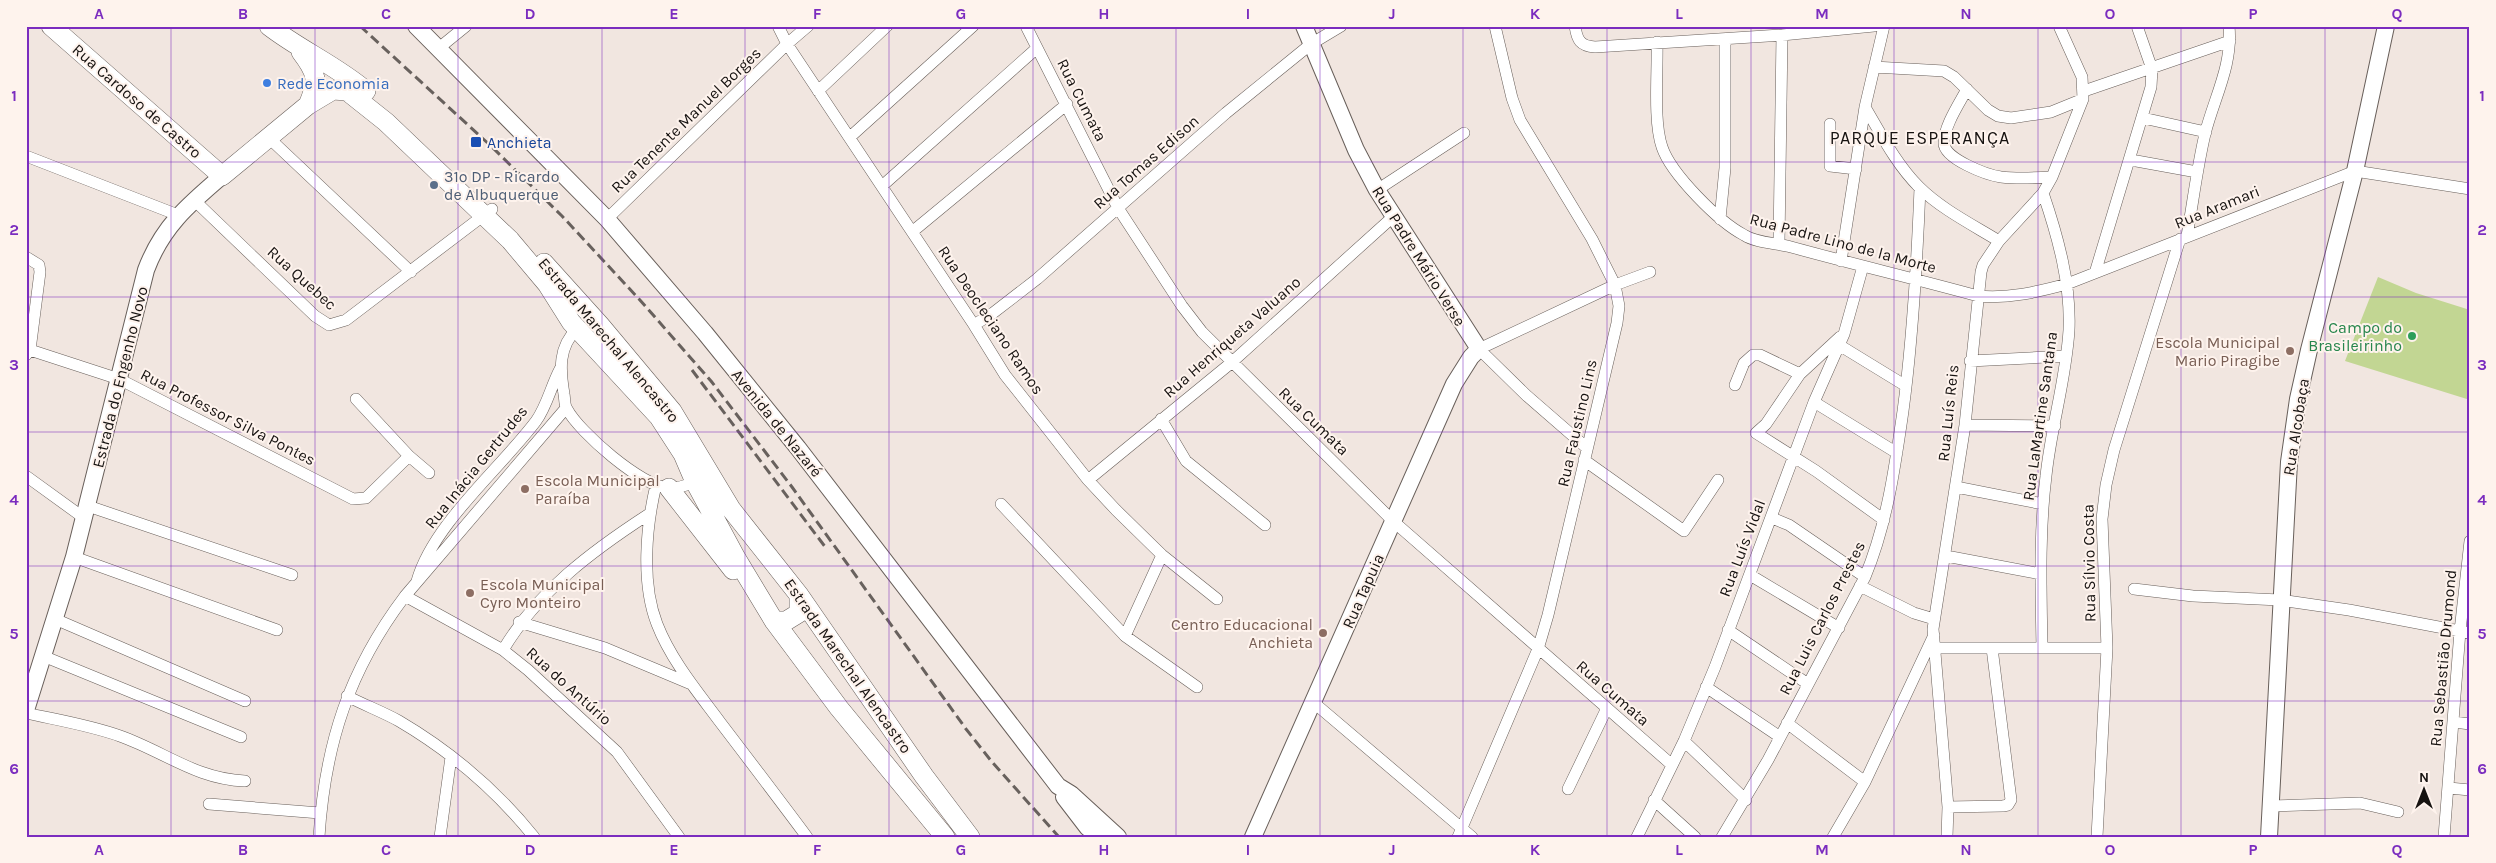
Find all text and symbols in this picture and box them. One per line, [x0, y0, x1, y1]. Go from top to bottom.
text: A [94, 4, 104, 23]
text: B [238, 4, 248, 23]
text: C [381, 4, 391, 23]
text: D [525, 4, 536, 23]
text: E [669, 4, 679, 23]
text: F [813, 4, 822, 23]
text: G [956, 4, 966, 23]
text: H [1098, 4, 1110, 23]
text: I [1246, 4, 1250, 23]
text: J [1388, 4, 1396, 23]
text: K [1530, 4, 1541, 23]
text: L [1675, 4, 1683, 23]
text: M [1815, 4, 1829, 23]
text: N [1960, 4, 1972, 23]
text: O [2105, 4, 2116, 23]
text: P [2248, 4, 2258, 23]
text: Q [2392, 4, 2403, 23]
street label: Rua Cardoso de Castro [69, 40, 205, 162]
street label: Rua Tenente Manuel Borges [607, 43, 765, 197]
street label: Rua Cumata [1053, 56, 1111, 144]
place label: Rede Economia [277, 74, 389, 93]
marker: Rede Economia [261, 77, 273, 89]
text: 1 [11, 86, 17, 105]
text: 1 [2479, 86, 2485, 105]
street label: Rua Tomas Edison [1089, 111, 1203, 213]
district label: PARQUE ESPERANÇA [1830, 127, 2010, 149]
place label: Anchieta [487, 133, 552, 152]
marker: Anchieta [469, 135, 483, 149]
place label: 31º DP - Ricardo de Albuquerque [444, 167, 560, 204]
marker: 31º DP - Ricardo de Albuquerque [428, 179, 440, 191]
street label: Rua Aramari [2172, 181, 2262, 233]
street label: Rua Padre Mário Verse [1368, 182, 1470, 330]
street label: Rua Padre Lino de la Morte [1748, 209, 1938, 277]
text: 2 [9, 220, 19, 239]
text: 2 [2477, 220, 2487, 239]
street label: Rua Quebec [264, 242, 340, 314]
street label: Rua Deocleciano Ramos [934, 242, 1048, 398]
street label: Estrada Marechal Alencastro [535, 254, 683, 426]
street label: Rua Henriqueta Valuano [1159, 272, 1305, 402]
street label: Estrada do Engenho Novo [88, 284, 152, 470]
place label: Campo do Brasileirinho [2308, 318, 2402, 355]
street label: Rua LaMartine Santana [2019, 330, 2061, 502]
marker: Campo do Brasileirinho [2406, 330, 2418, 342]
place label: Escola Municipal Mario Piragibe [2155, 333, 2280, 370]
marker: Escola Municipal Mario Piragibe [2284, 345, 2296, 357]
text: 3 [9, 355, 19, 374]
text: 3 [2477, 355, 2487, 374]
street label: Rua Faustino Lins [1553, 357, 1601, 489]
street label: Rua Luís Reis [1933, 364, 1963, 462]
street label: Rua Professor Silva Pontes [137, 365, 319, 469]
street label: Avenida de Nazaré [728, 365, 826, 481]
street label: Rua Alcobaça [2279, 377, 2313, 477]
street label: Rua Cumata [1275, 383, 1353, 459]
street label: Rua Inácia Gertrudes [421, 402, 531, 532]
place label: Escola Municipal Paraíba [535, 471, 660, 508]
marker: Escola Municipal Paraíba [519, 483, 531, 495]
text: 4 [9, 490, 19, 509]
text: 4 [2477, 490, 2487, 509]
street label: Rua Luís Vidal [1715, 497, 1769, 599]
street label: Rua Sílvio Costa [2078, 504, 2100, 622]
street label: Rua Luis Carlos Prestes [1775, 538, 1869, 698]
street label: Rua Tapuia [1338, 551, 1388, 631]
street label: Rua Sebastião Drumond [2426, 569, 2460, 747]
place label: Escola Municipal Cyro Monteiro [480, 575, 605, 612]
street label: Estrada Marechal Alencastro [780, 575, 916, 757]
marker: Escola Municipal Cyro Monteiro [464, 587, 476, 599]
place label: Centro Educacional Anchieta [1171, 615, 1313, 652]
text: 5 [9, 624, 19, 643]
text: 5 [2477, 624, 2487, 643]
marker: Centro Educacional Anchieta [1317, 627, 1329, 639]
street label: Rua do Antúrio [523, 643, 615, 729]
street label: Rua Cumata [1573, 656, 1653, 730]
text: 6 [9, 759, 19, 778]
text: 6 [2477, 759, 2487, 778]
north arrow [2398, 766, 2448, 816]
text: N [2419, 769, 2429, 786]
text: A [94, 840, 104, 859]
text: B [238, 840, 248, 859]
text: C [381, 840, 391, 859]
text: D [525, 840, 536, 859]
text: E [669, 840, 679, 859]
text: F [813, 840, 822, 859]
text: G [956, 840, 966, 859]
text: H [1098, 840, 1110, 859]
text: I [1246, 840, 1250, 859]
text: J [1388, 840, 1396, 859]
text: K [1530, 840, 1541, 859]
text: L [1675, 840, 1683, 859]
text: M [1815, 840, 1829, 859]
text: N [1960, 840, 1972, 859]
text: O [2105, 840, 2116, 859]
text: P [2248, 840, 2258, 859]
text: Q [2392, 840, 2403, 859]

